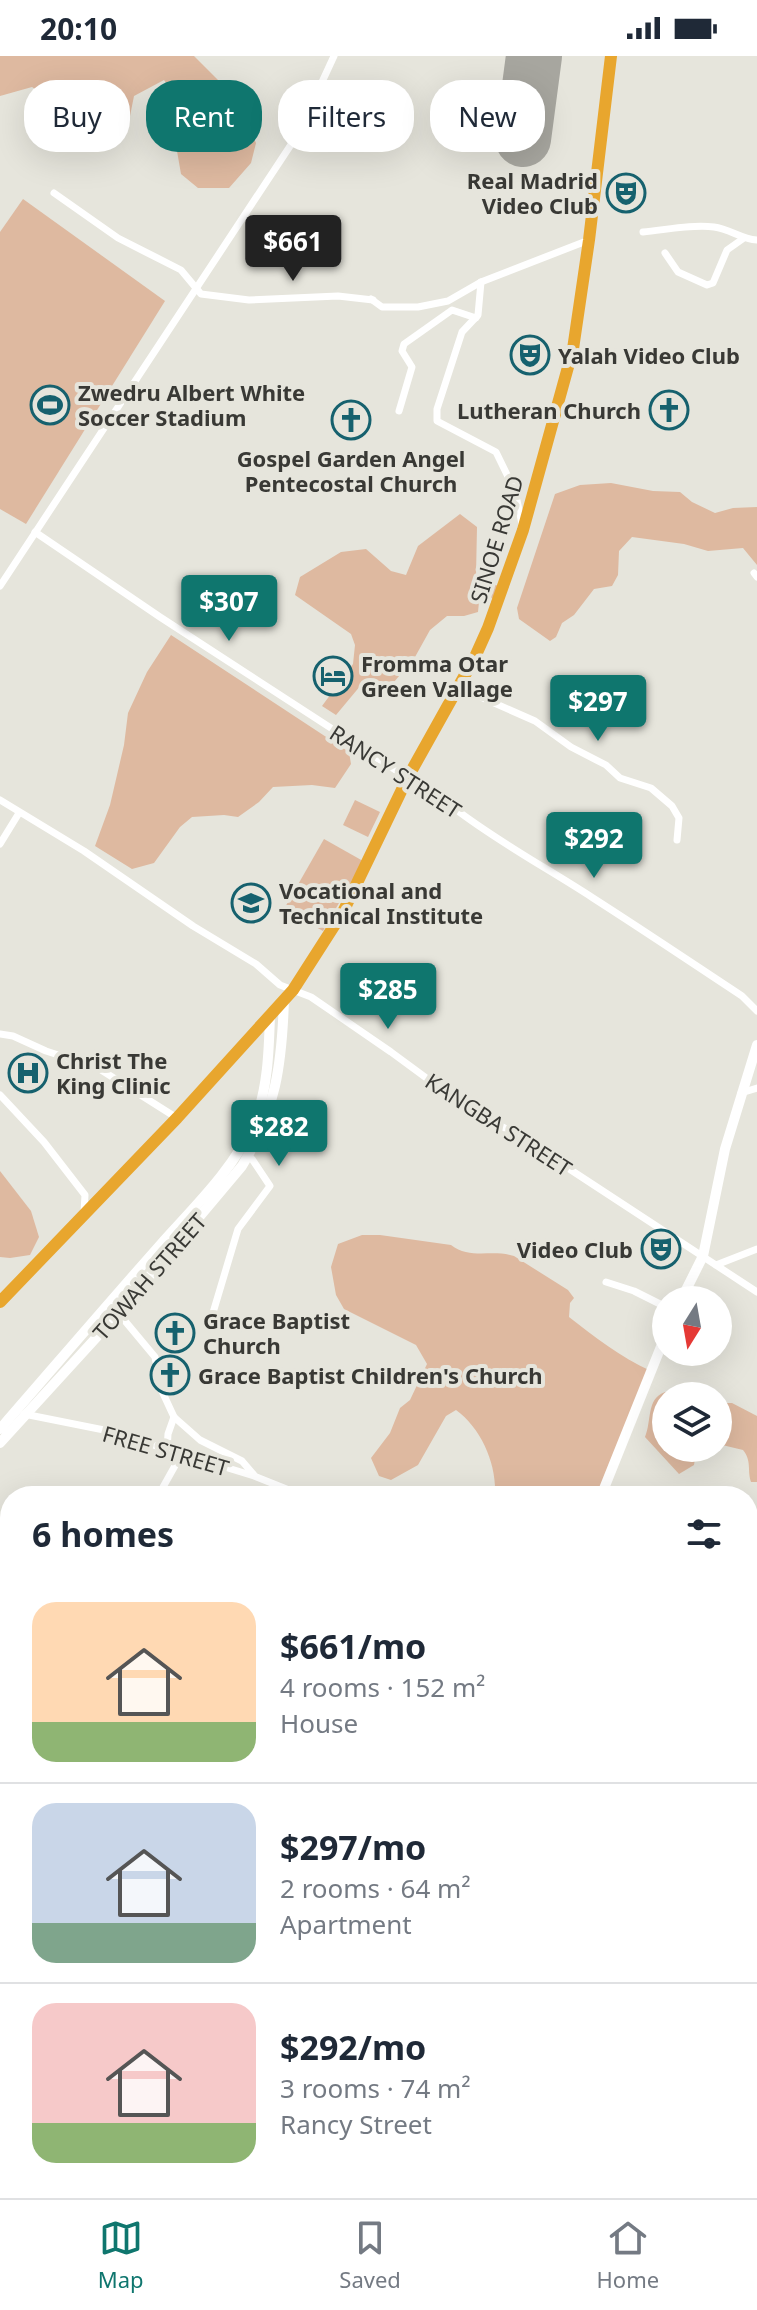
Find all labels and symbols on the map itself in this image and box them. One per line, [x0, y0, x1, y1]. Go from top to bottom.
place label: Real Madrid Video Club [467, 165, 598, 220]
theatre icon: Real Madrid Video Club [605, 172, 647, 214]
pin: $661 [246, 215, 340, 283]
theatre icon: Yalah Video Club [509, 334, 551, 376]
place label: Yalah Video Club [558, 340, 740, 370]
place label: Zwedru Albert White Soccer Stadium [78, 377, 305, 432]
sports icon: Zwedru Albert White Soccer Stadium [29, 384, 71, 426]
church icon: Lutheran Church [648, 389, 690, 431]
place label: Lutheran Church [457, 395, 641, 425]
church icon: Gospel Garden Angel Pentecostal Church [330, 399, 372, 441]
place label: Gospel Garden Angel Pentecostal Church [237, 443, 465, 498]
street label: SINOE ROAD [462, 472, 530, 606]
pin: $307 [182, 575, 276, 643]
place label: Fromma Otar Green Vallage [361, 648, 513, 703]
hotel icon: Fromma Otar Green Vallage [312, 655, 354, 697]
pin: $297 [551, 675, 645, 743]
street label: RANCY STREET [324, 717, 468, 825]
pin: $292 [547, 812, 641, 880]
place label: Vocational and Technical Institute [279, 875, 483, 930]
school or university icon: Vocational and Technical Institute [230, 882, 272, 924]
pin: $285 [341, 963, 435, 1031]
place label: Christ The King Clinic [56, 1045, 171, 1100]
hospital icon: Christ The King Clinic [7, 1052, 49, 1094]
street label: KANGBA STREET [420, 1065, 578, 1183]
pin: $282 [232, 1100, 326, 1168]
street label: TOWAH STREET [85, 1206, 213, 1346]
theatre icon: Video Club [640, 1228, 682, 1270]
place label: Video Club [517, 1234, 633, 1264]
north arrow [652, 1286, 732, 1366]
place label: Grace Baptist Church [203, 1305, 350, 1360]
church icon: Grace Baptist Church [154, 1312, 196, 1354]
church icon: Grace Baptist Children's Church [149, 1354, 191, 1396]
place label: Grace Baptist Children's Church [198, 1360, 543, 1390]
street label: FREE STREET [99, 1418, 233, 1482]

